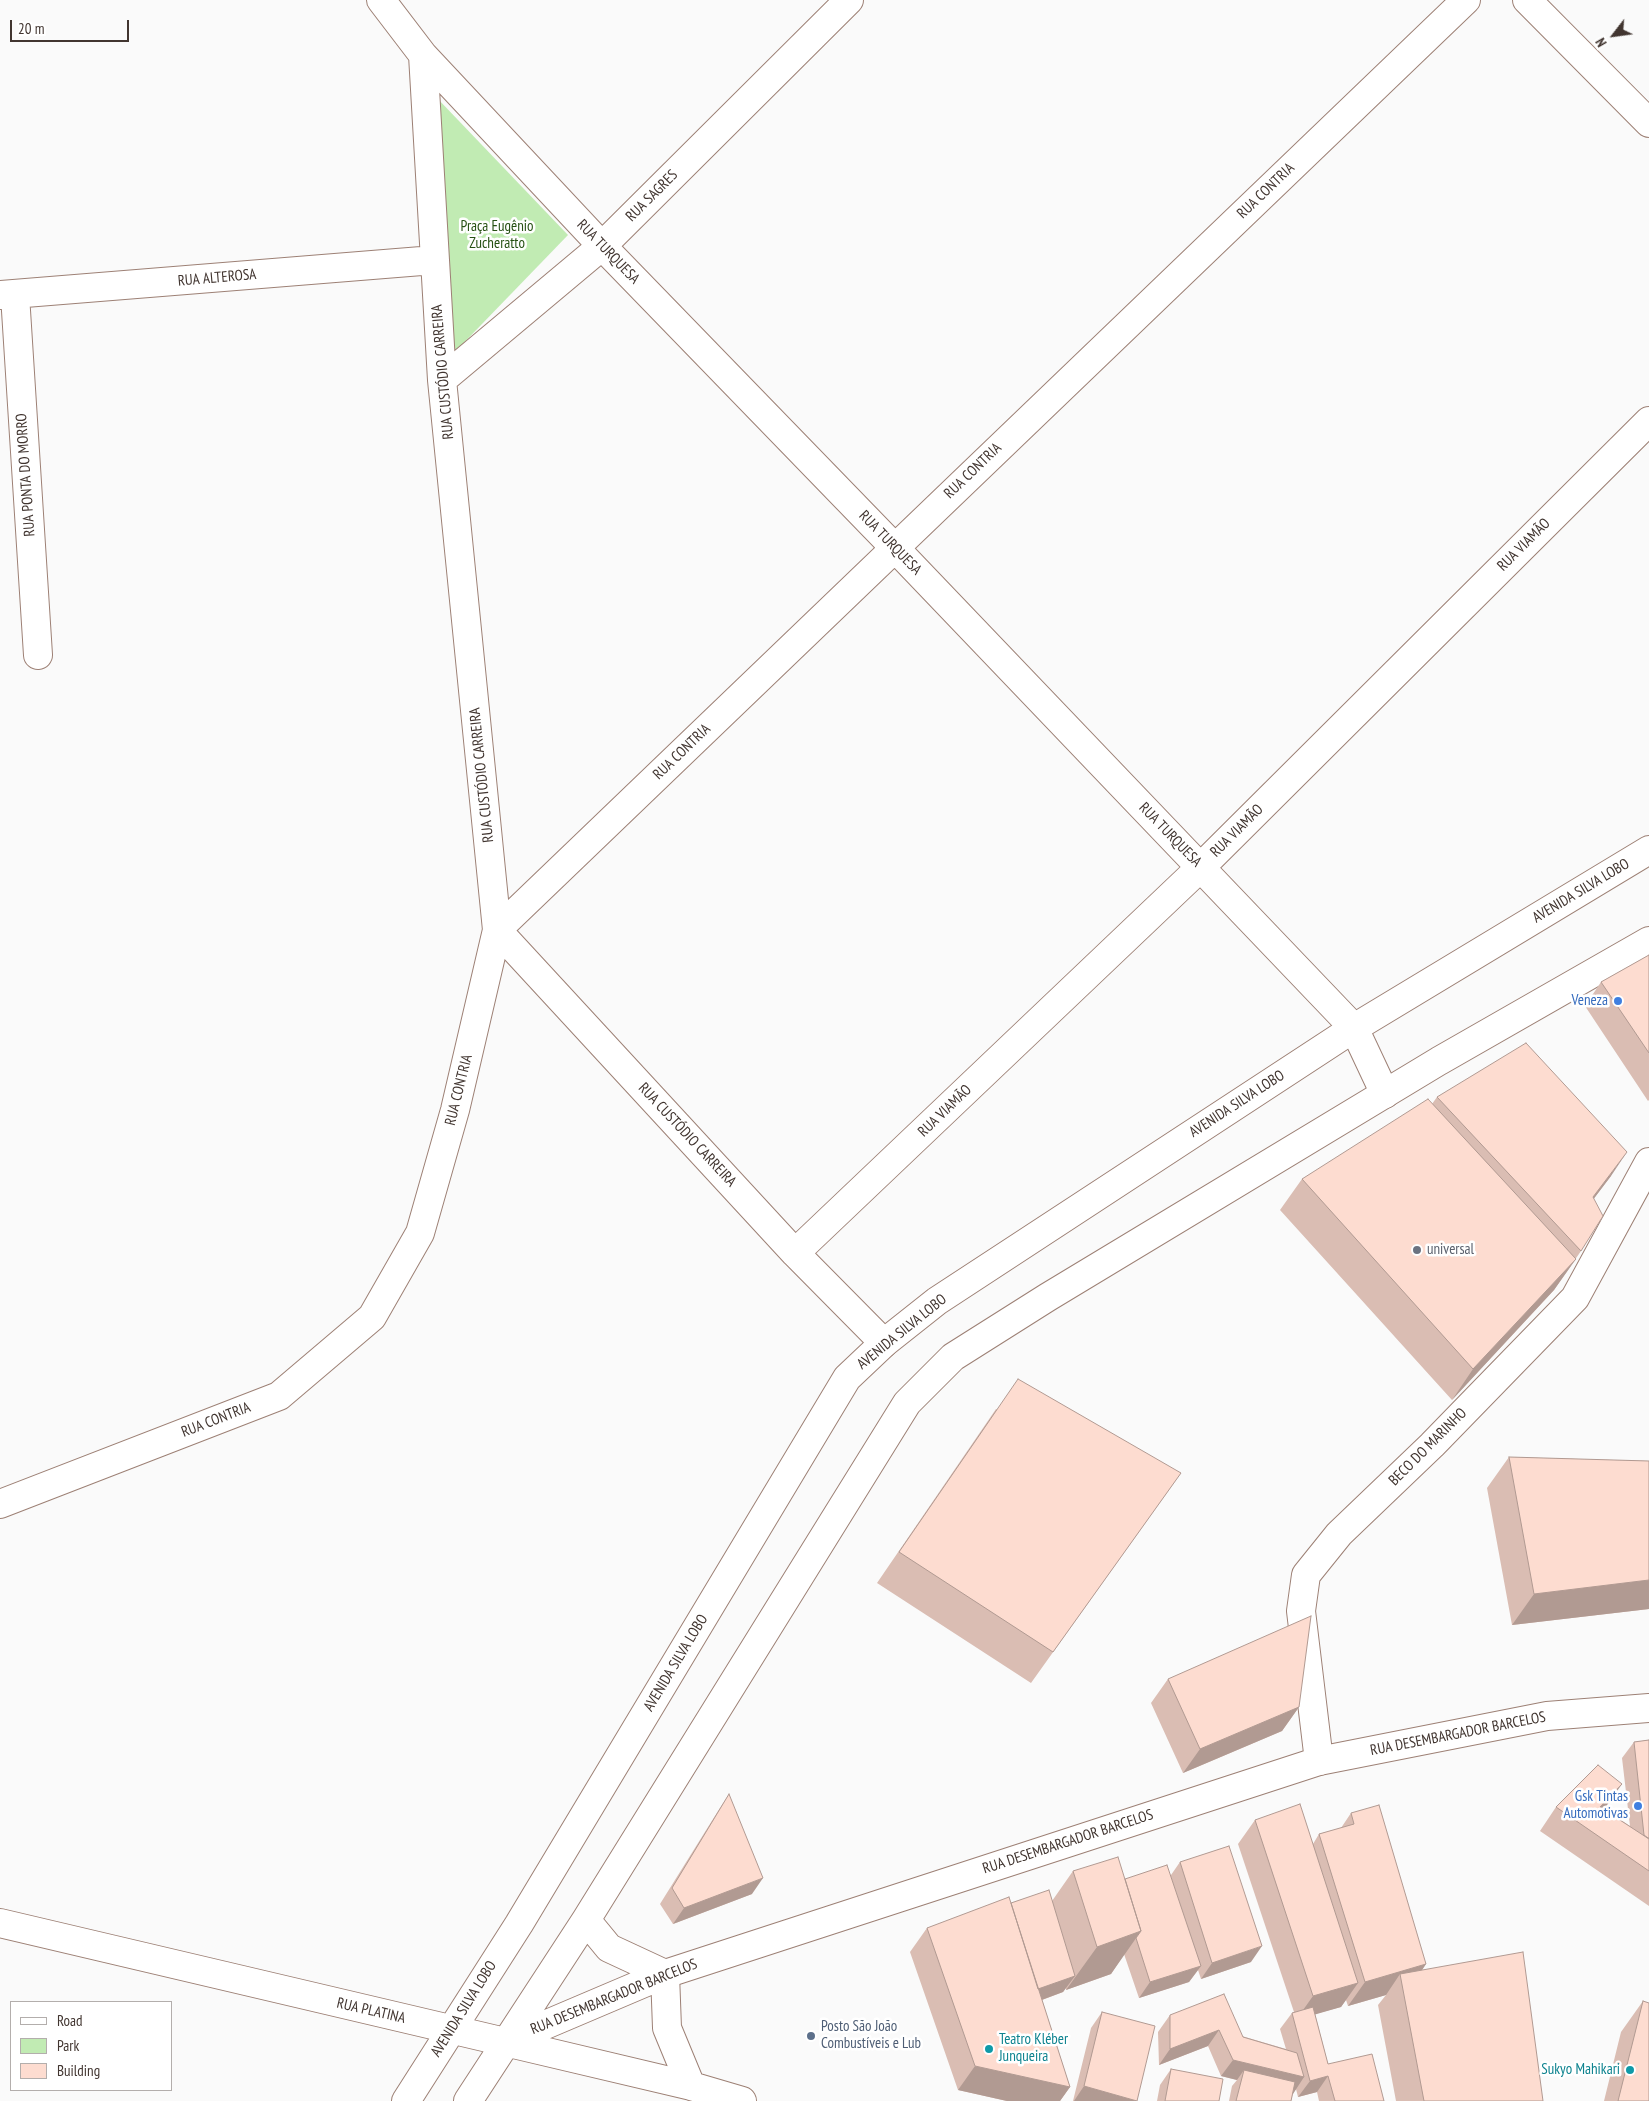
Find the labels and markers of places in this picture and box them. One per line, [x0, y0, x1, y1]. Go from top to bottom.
place label: Veneza [1572, 992, 1608, 1010]
marker: Veneza [1612, 995, 1624, 1007]
place label: universal [1427, 1241, 1474, 1259]
marker: universal [1411, 1244, 1423, 1256]
place label: Gsk Tintas Automotivas [1563, 1788, 1628, 1823]
marker: Gsk Tintas Automotivas [1632, 1800, 1644, 1812]
place label: Posto São João Combustíveis e Lub [821, 2018, 921, 2053]
marker: Posto São João Combustíveis e Lub [805, 2030, 817, 2042]
place label: Teatro Kléber Junqueira [999, 2031, 1068, 2066]
marker: Teatro Kléber Junqueira [983, 2043, 995, 2055]
place label: Sukyo Mahikari [1541, 2061, 1620, 2079]
marker: Sukyo Mahikari [1624, 2064, 1636, 2076]

